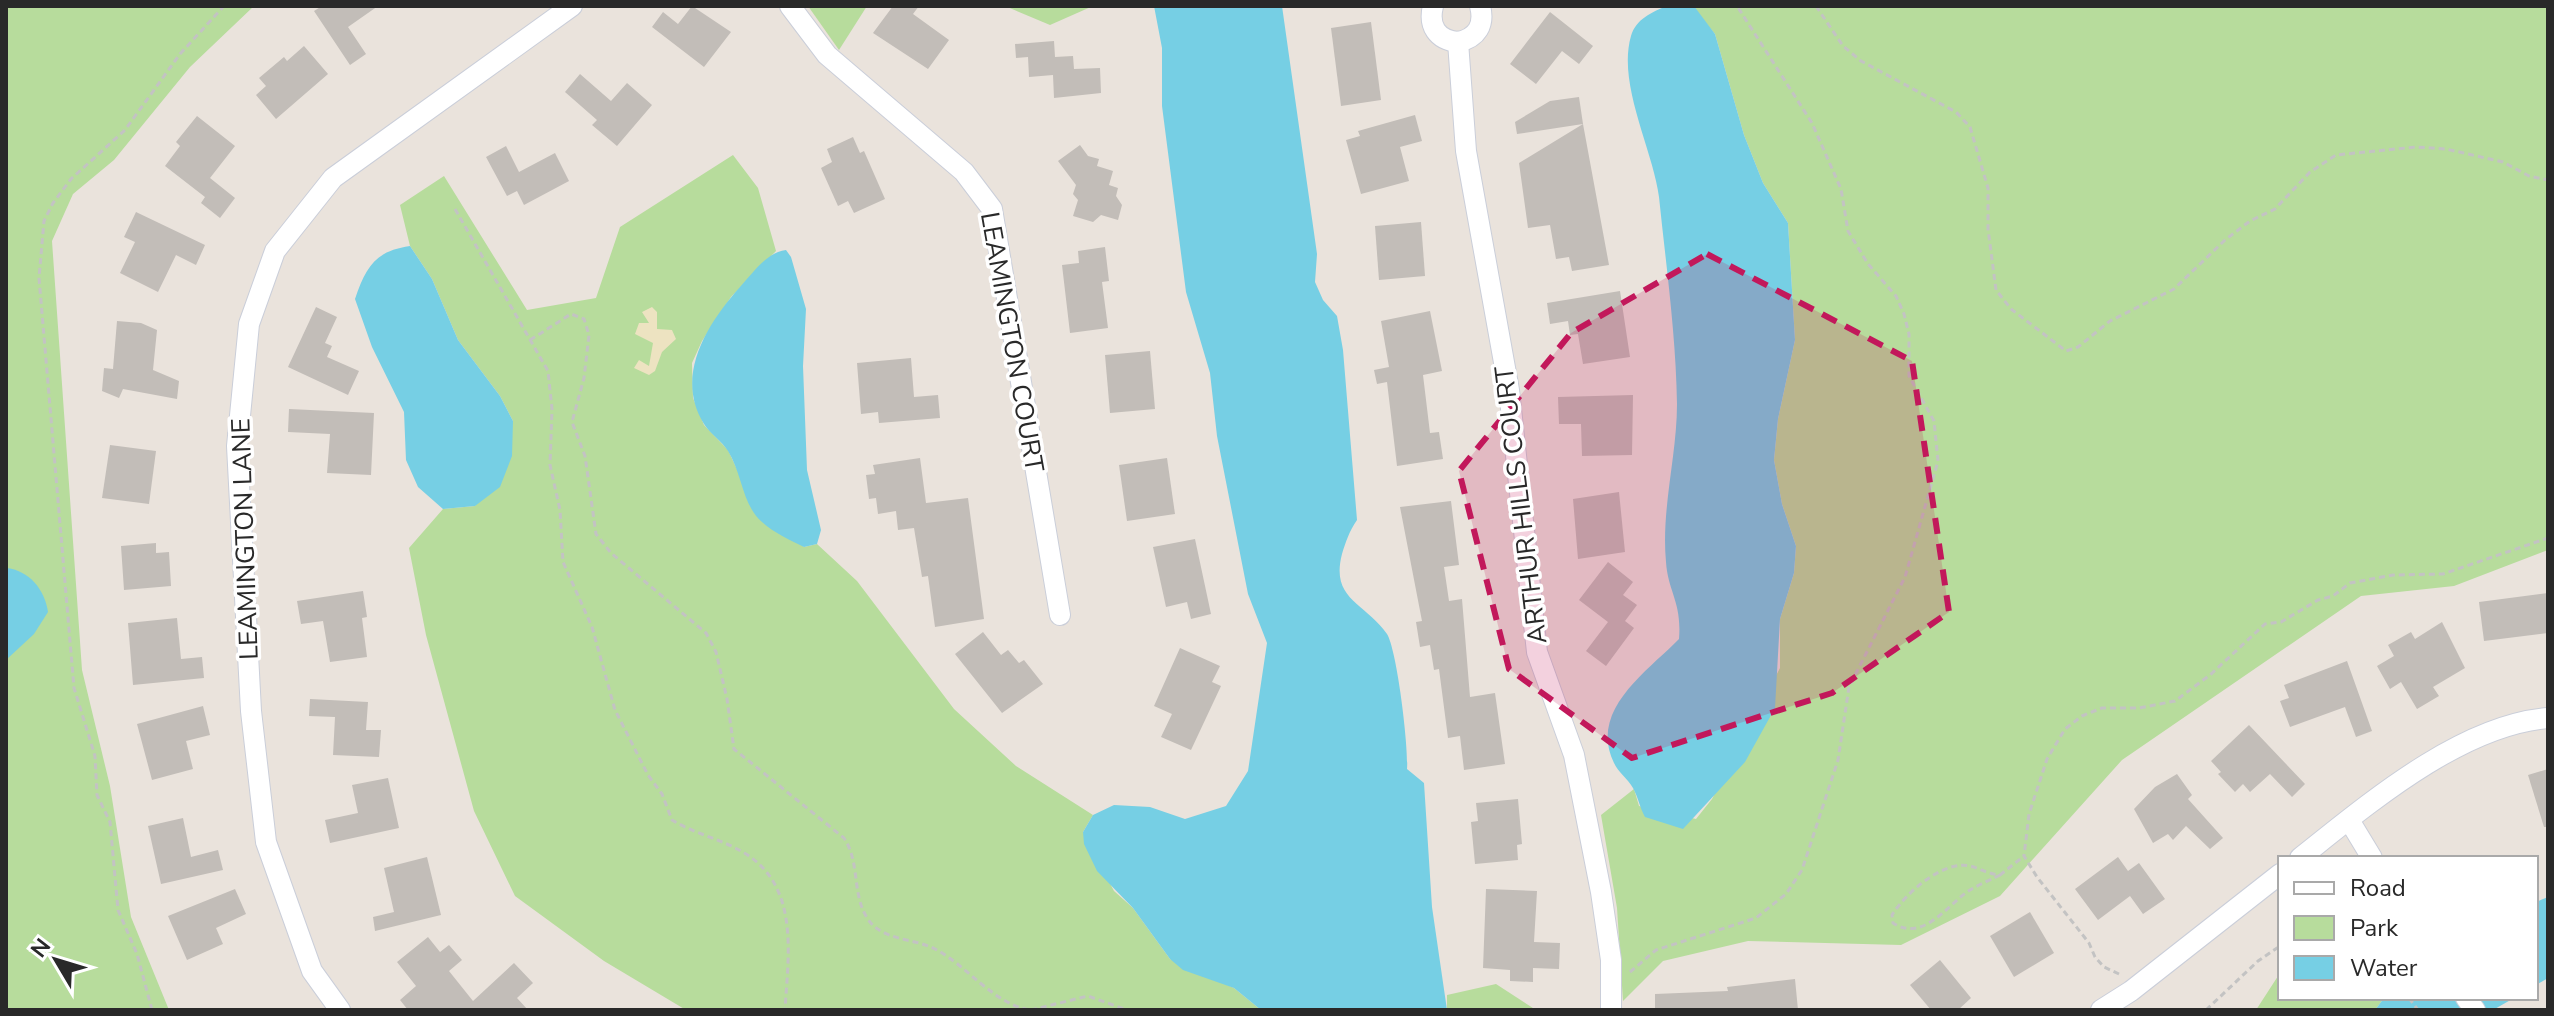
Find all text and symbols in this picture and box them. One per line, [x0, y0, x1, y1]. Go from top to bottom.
street label: LEAMINGTON COURT [972, 209, 1052, 475]
street label: ARTHUR HILLS COURT [1487, 364, 1555, 646]
street label: LEAMINGTON LANE [223, 418, 267, 660]
legend [2278, 856, 2538, 1000]
text: Road [2350, 872, 2406, 904]
text: Park [2350, 912, 2399, 944]
north arrow [16, 920, 96, 1000]
text: N [24, 933, 58, 964]
text: Water [2350, 952, 2418, 984]

